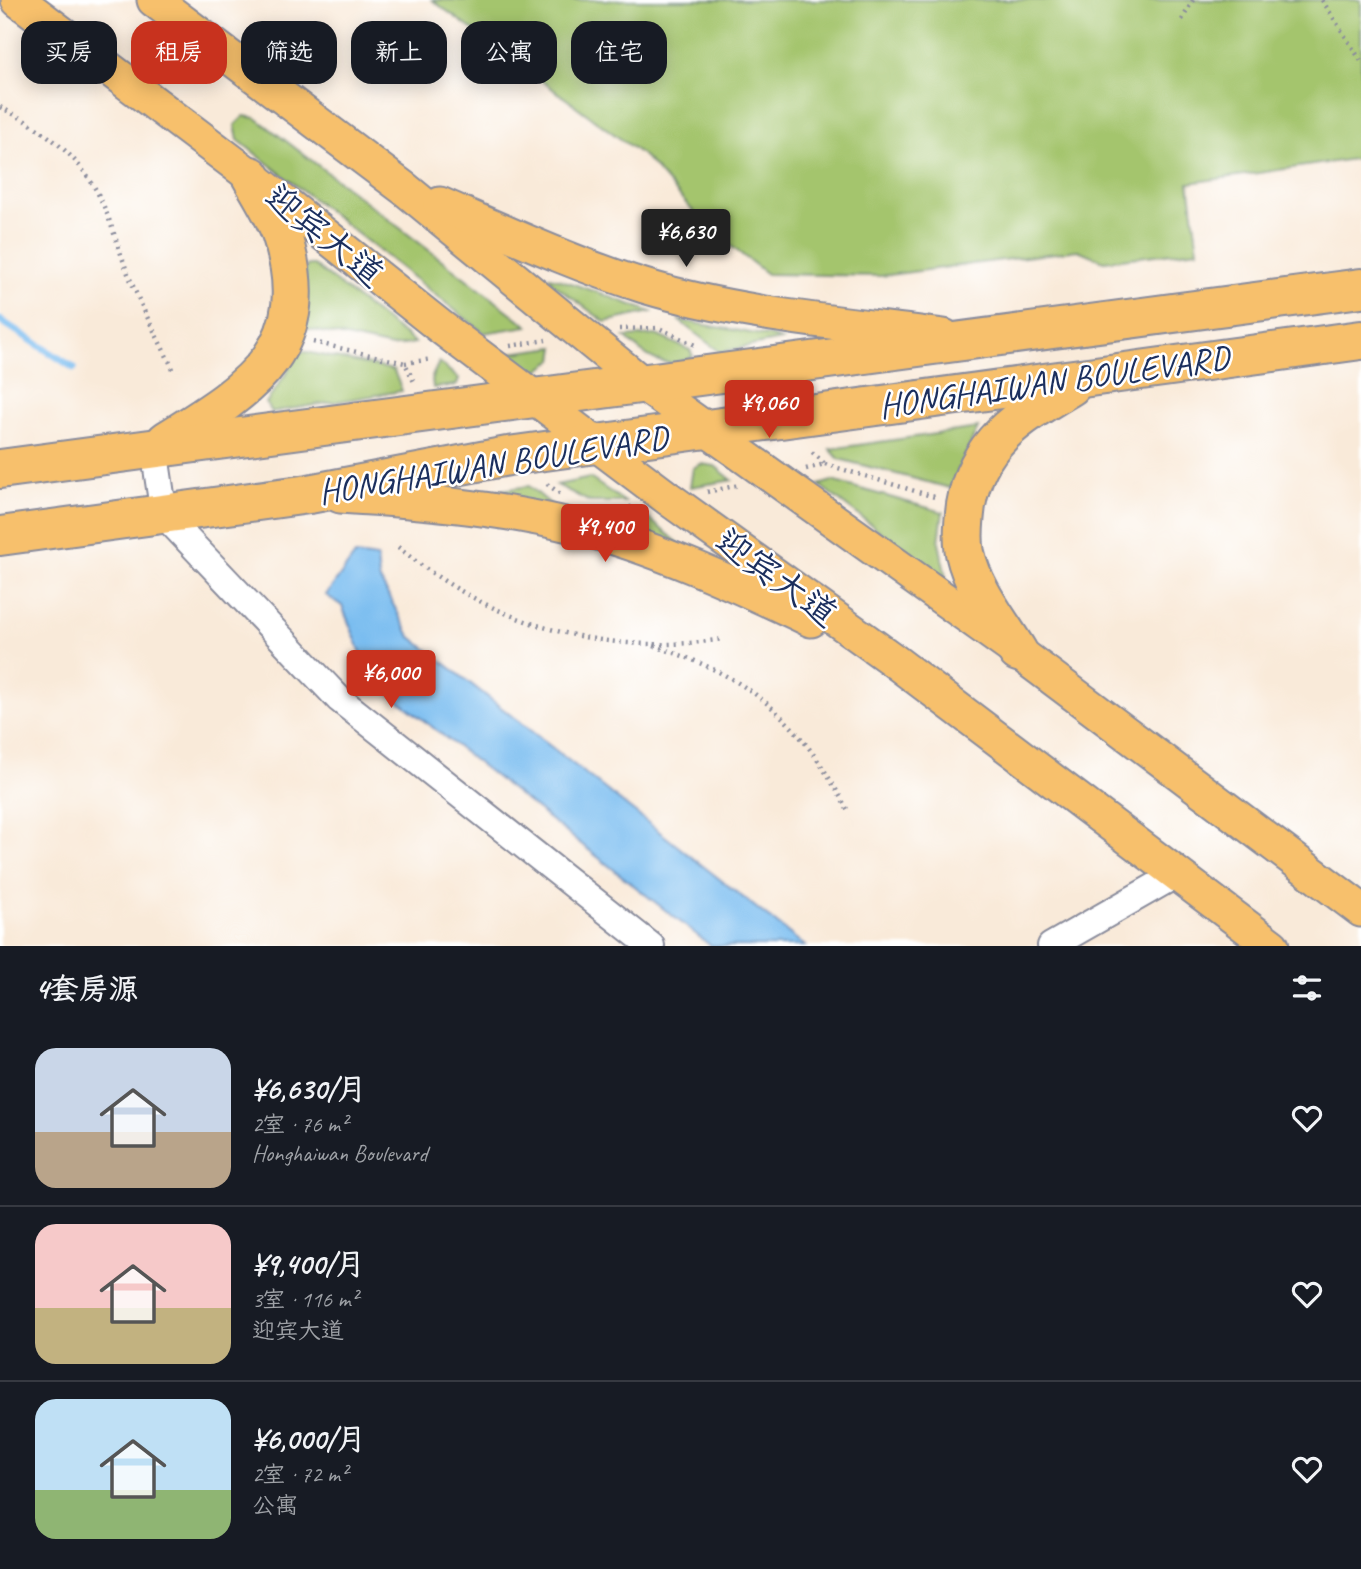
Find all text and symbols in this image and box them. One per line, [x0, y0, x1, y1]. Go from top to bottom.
chip: 买房 [21, 21, 117, 84]
chip: 租房 [131, 21, 227, 84]
chip: 筛选 [241, 21, 337, 84]
chip: 新上 [351, 21, 447, 84]
chip: 公寓 [461, 21, 557, 84]
chip: 住宅 [571, 21, 667, 84]
street label: 迎宾大道 [256, 174, 393, 297]
pin: ¥6,630 [629, 210, 743, 269]
text: ¥6,630 [657, 217, 715, 246]
street label: HONGHAIWAN BOULEVARD [876, 334, 1235, 428]
pin: ¥9,060 [712, 380, 826, 440]
text: ¥9,060 [741, 388, 797, 417]
street label: HONGHAIWAN BOULEVARD [315, 414, 674, 514]
pin: ¥9,400 [548, 504, 662, 564]
text: ¥9,400 [577, 512, 633, 541]
street label: 迎宾大道 [707, 518, 847, 637]
pin: ¥6,000 [334, 650, 448, 710]
text: ¥6,000 [363, 658, 419, 687]
icon: filters [1288, 969, 1326, 1007]
text: 4套房源 [35, 970, 139, 1008]
text: ¥6,630/月 [252, 1070, 367, 1108]
icon: home [91, 1076, 175, 1160]
icon: heart [1288, 1099, 1326, 1137]
text: 2室 · 76 m² [252, 1110, 347, 1139]
text: Honghaiwan Boulevard [252, 1139, 428, 1168]
text: ¥9,400/月 [252, 1245, 365, 1283]
icon: home [91, 1252, 175, 1336]
icon: heart [1288, 1275, 1326, 1313]
text: 3室 · 116 m² [252, 1285, 358, 1314]
text: 迎宾大道 [252, 1316, 344, 1345]
text: ¥6,000/月 [252, 1420, 366, 1458]
icon: home [91, 1427, 175, 1511]
icon: heart [1288, 1450, 1326, 1488]
text: 2室 · 72 m² [252, 1460, 347, 1489]
text: 公寓 [252, 1491, 298, 1520]

